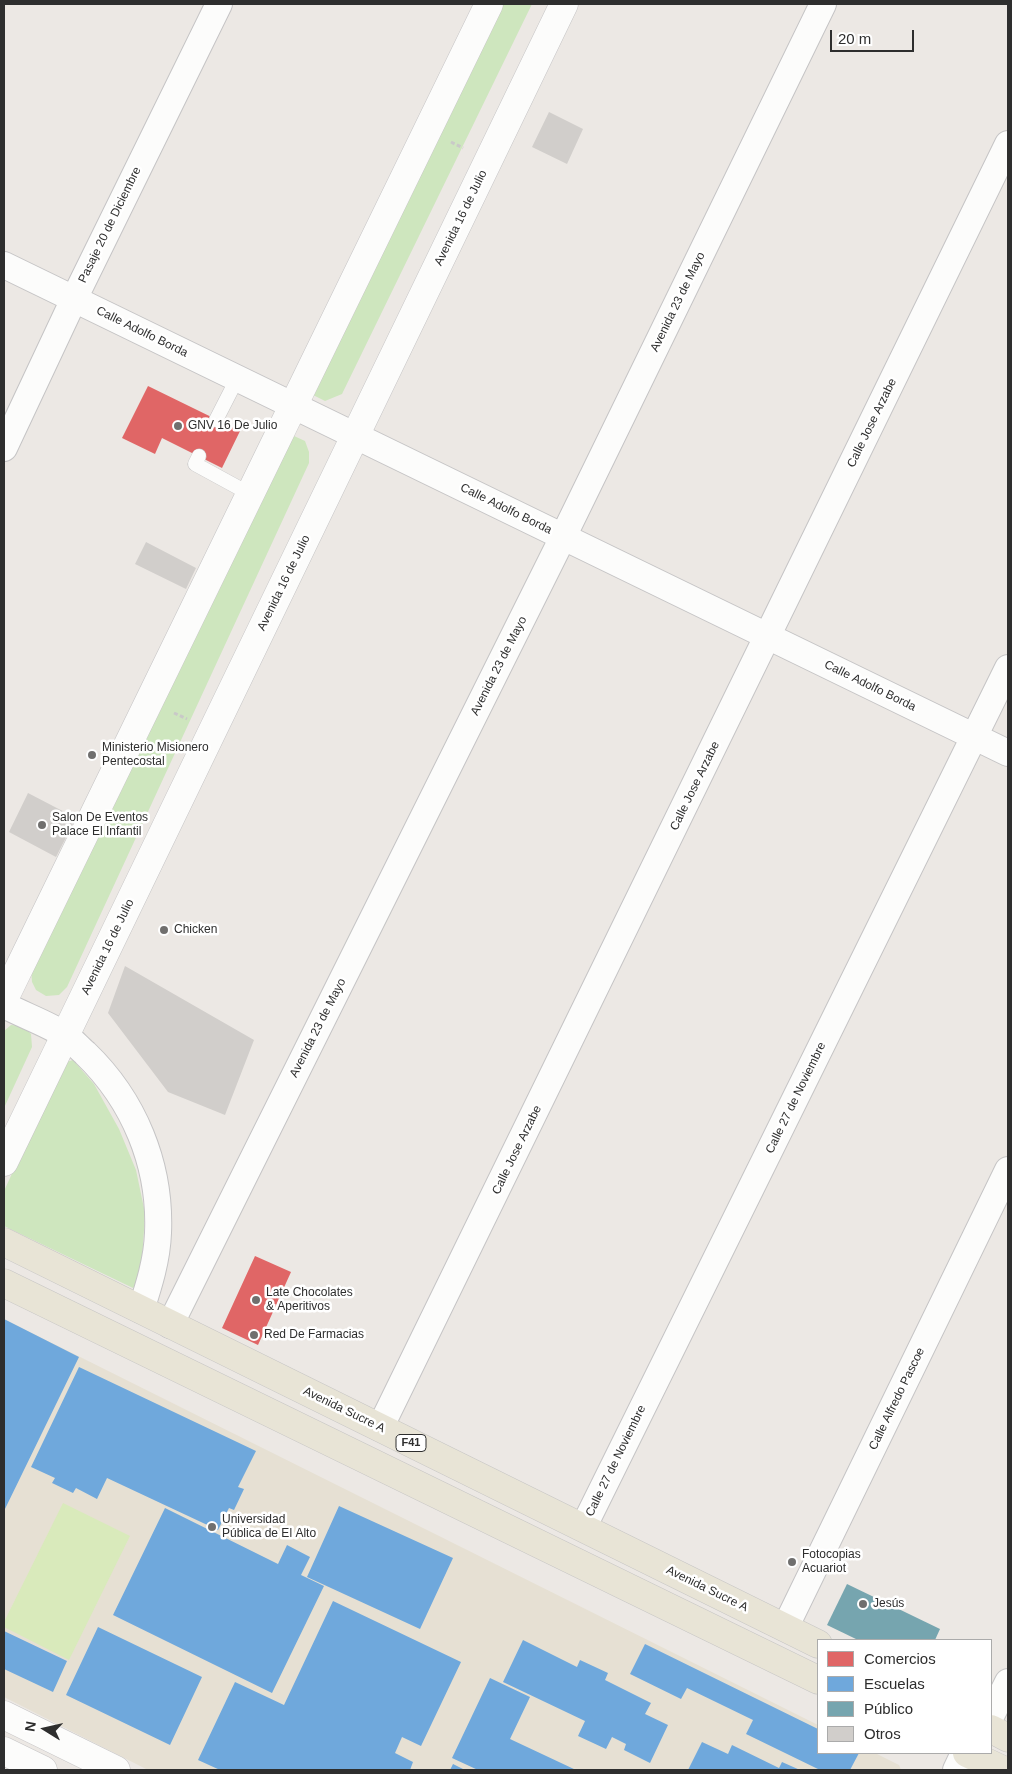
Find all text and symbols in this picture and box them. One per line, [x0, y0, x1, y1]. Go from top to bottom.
scale bar [832, 20, 916, 52]
text: 20 m [838, 30, 871, 47]
street label: Pasaje 20 de Diciembre [76, 165, 144, 285]
street label: Avenida 16 de Julio [432, 168, 490, 268]
street label: Avenida 23 de Mayo [648, 250, 708, 354]
street label: Calle Adolfo Borda [94, 304, 190, 360]
street label: Calle Jose Arzabe [844, 376, 900, 470]
place label: GNV 16 De Julio [188, 419, 277, 433]
marker: GNV 16 De Julio [172, 420, 184, 432]
street label: Calle Adolfo Borda [458, 481, 554, 537]
street label: Avenida 16 de Julio [255, 533, 313, 633]
street label: Avenida 23 de Mayo [468, 614, 530, 718]
street label: Calle Adolfo Borda [822, 658, 918, 714]
street label: Calle Jose Arzabe [667, 739, 723, 833]
place label: Ministerio Misionero Pentecostal [102, 741, 209, 769]
marker: Ministerio Misionero Pentecostal [86, 749, 98, 761]
place label: Salon De Eventos Palace El Infantil [52, 811, 148, 839]
marker: Salon De Eventos Palace El Infantil [36, 819, 48, 831]
street label: Avenida 16 de Julio [79, 897, 137, 997]
place label: Chicken [174, 923, 217, 937]
marker: Chicken [158, 924, 170, 936]
street label: Avenida 23 de Mayo [287, 976, 349, 1080]
street label: Calle 27 de Noviembre [763, 1040, 829, 1156]
street label: Calle Jose Arzabe [489, 1103, 545, 1197]
place label: Late Chocolates & Aperitivos [266, 1286, 353, 1314]
marker: Late Chocolates & Aperitivos [250, 1294, 262, 1306]
place label: Red De Farmacias [264, 1328, 364, 1342]
marker: Red De Farmacias [248, 1329, 260, 1341]
street label: Calle Alfredo Pascoe [866, 1345, 928, 1453]
street label: Avenida Sucre A [301, 1384, 387, 1436]
street label: Calle 27 de Noviembre [583, 1403, 649, 1519]
road number: F41 [396, 1435, 426, 1452]
place label: Universidad Pública de El Alto [222, 1513, 316, 1541]
marker: Universidad Pública de El Alto [206, 1521, 218, 1533]
place label: Fotocopias Acuariot [802, 1548, 861, 1576]
marker: Fotocopias Acuariot [786, 1556, 798, 1568]
street label: Avenida Sucre A [664, 1563, 750, 1615]
place label: Jesús [873, 1597, 904, 1611]
marker: Jesús [857, 1598, 869, 1610]
legend [817, 1639, 992, 1754]
text: Comercios [864, 1650, 936, 1667]
text: Escuelas [864, 1675, 925, 1692]
text: Público [864, 1700, 913, 1717]
north arrow [20, 1704, 70, 1754]
text: N [21, 1720, 39, 1733]
text: Otros [864, 1725, 901, 1742]

